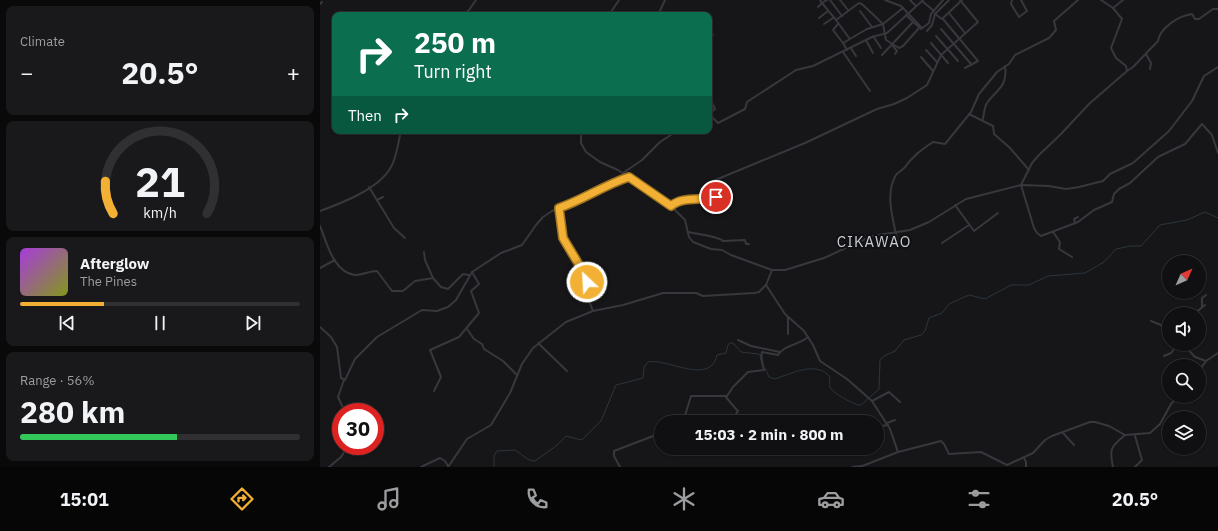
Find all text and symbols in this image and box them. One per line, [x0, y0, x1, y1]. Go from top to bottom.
text: 250 m [414, 24, 496, 61]
icon: right [348, 28, 400, 80]
text: Climate [20, 33, 65, 50]
text: 20.5° [121, 53, 199, 92]
text: − [20, 58, 33, 87]
text: + [287, 58, 300, 87]
text: Turn right [414, 60, 492, 83]
icon: right [390, 104, 412, 126]
text: Then [348, 106, 382, 125]
text: 21 [135, 154, 185, 208]
pin [699, 180, 733, 214]
icon: arrive [705, 186, 727, 208]
text: km/h [143, 202, 177, 221]
district label: CIKAWAO [837, 232, 911, 251]
text: Afterglow [80, 254, 149, 273]
north arrow [1162, 255, 1206, 299]
map controls [1162, 255, 1206, 455]
position arrow [566, 261, 608, 303]
text: The Pines [80, 273, 137, 290]
button: sound [1162, 307, 1206, 351]
icon: previous [56, 312, 78, 334]
icon: pause [149, 312, 171, 334]
icon: next [242, 312, 264, 334]
button: search [1162, 359, 1206, 403]
text: Range · 56% [20, 372, 94, 389]
text: 280 km [20, 392, 125, 431]
speed limit sign: 30 [332, 403, 384, 455]
button: layers [1162, 411, 1206, 455]
text: 15:03 · 2 min · 800 m [695, 425, 843, 444]
icon: directions [228, 485, 256, 513]
icon: music [375, 485, 403, 513]
icon: phone [523, 485, 551, 513]
icon: climate [670, 485, 698, 513]
icon: car [817, 485, 845, 513]
icon: filters [965, 485, 993, 513]
text: 15:01 [60, 488, 109, 511]
text: 20.5° [1112, 488, 1158, 511]

